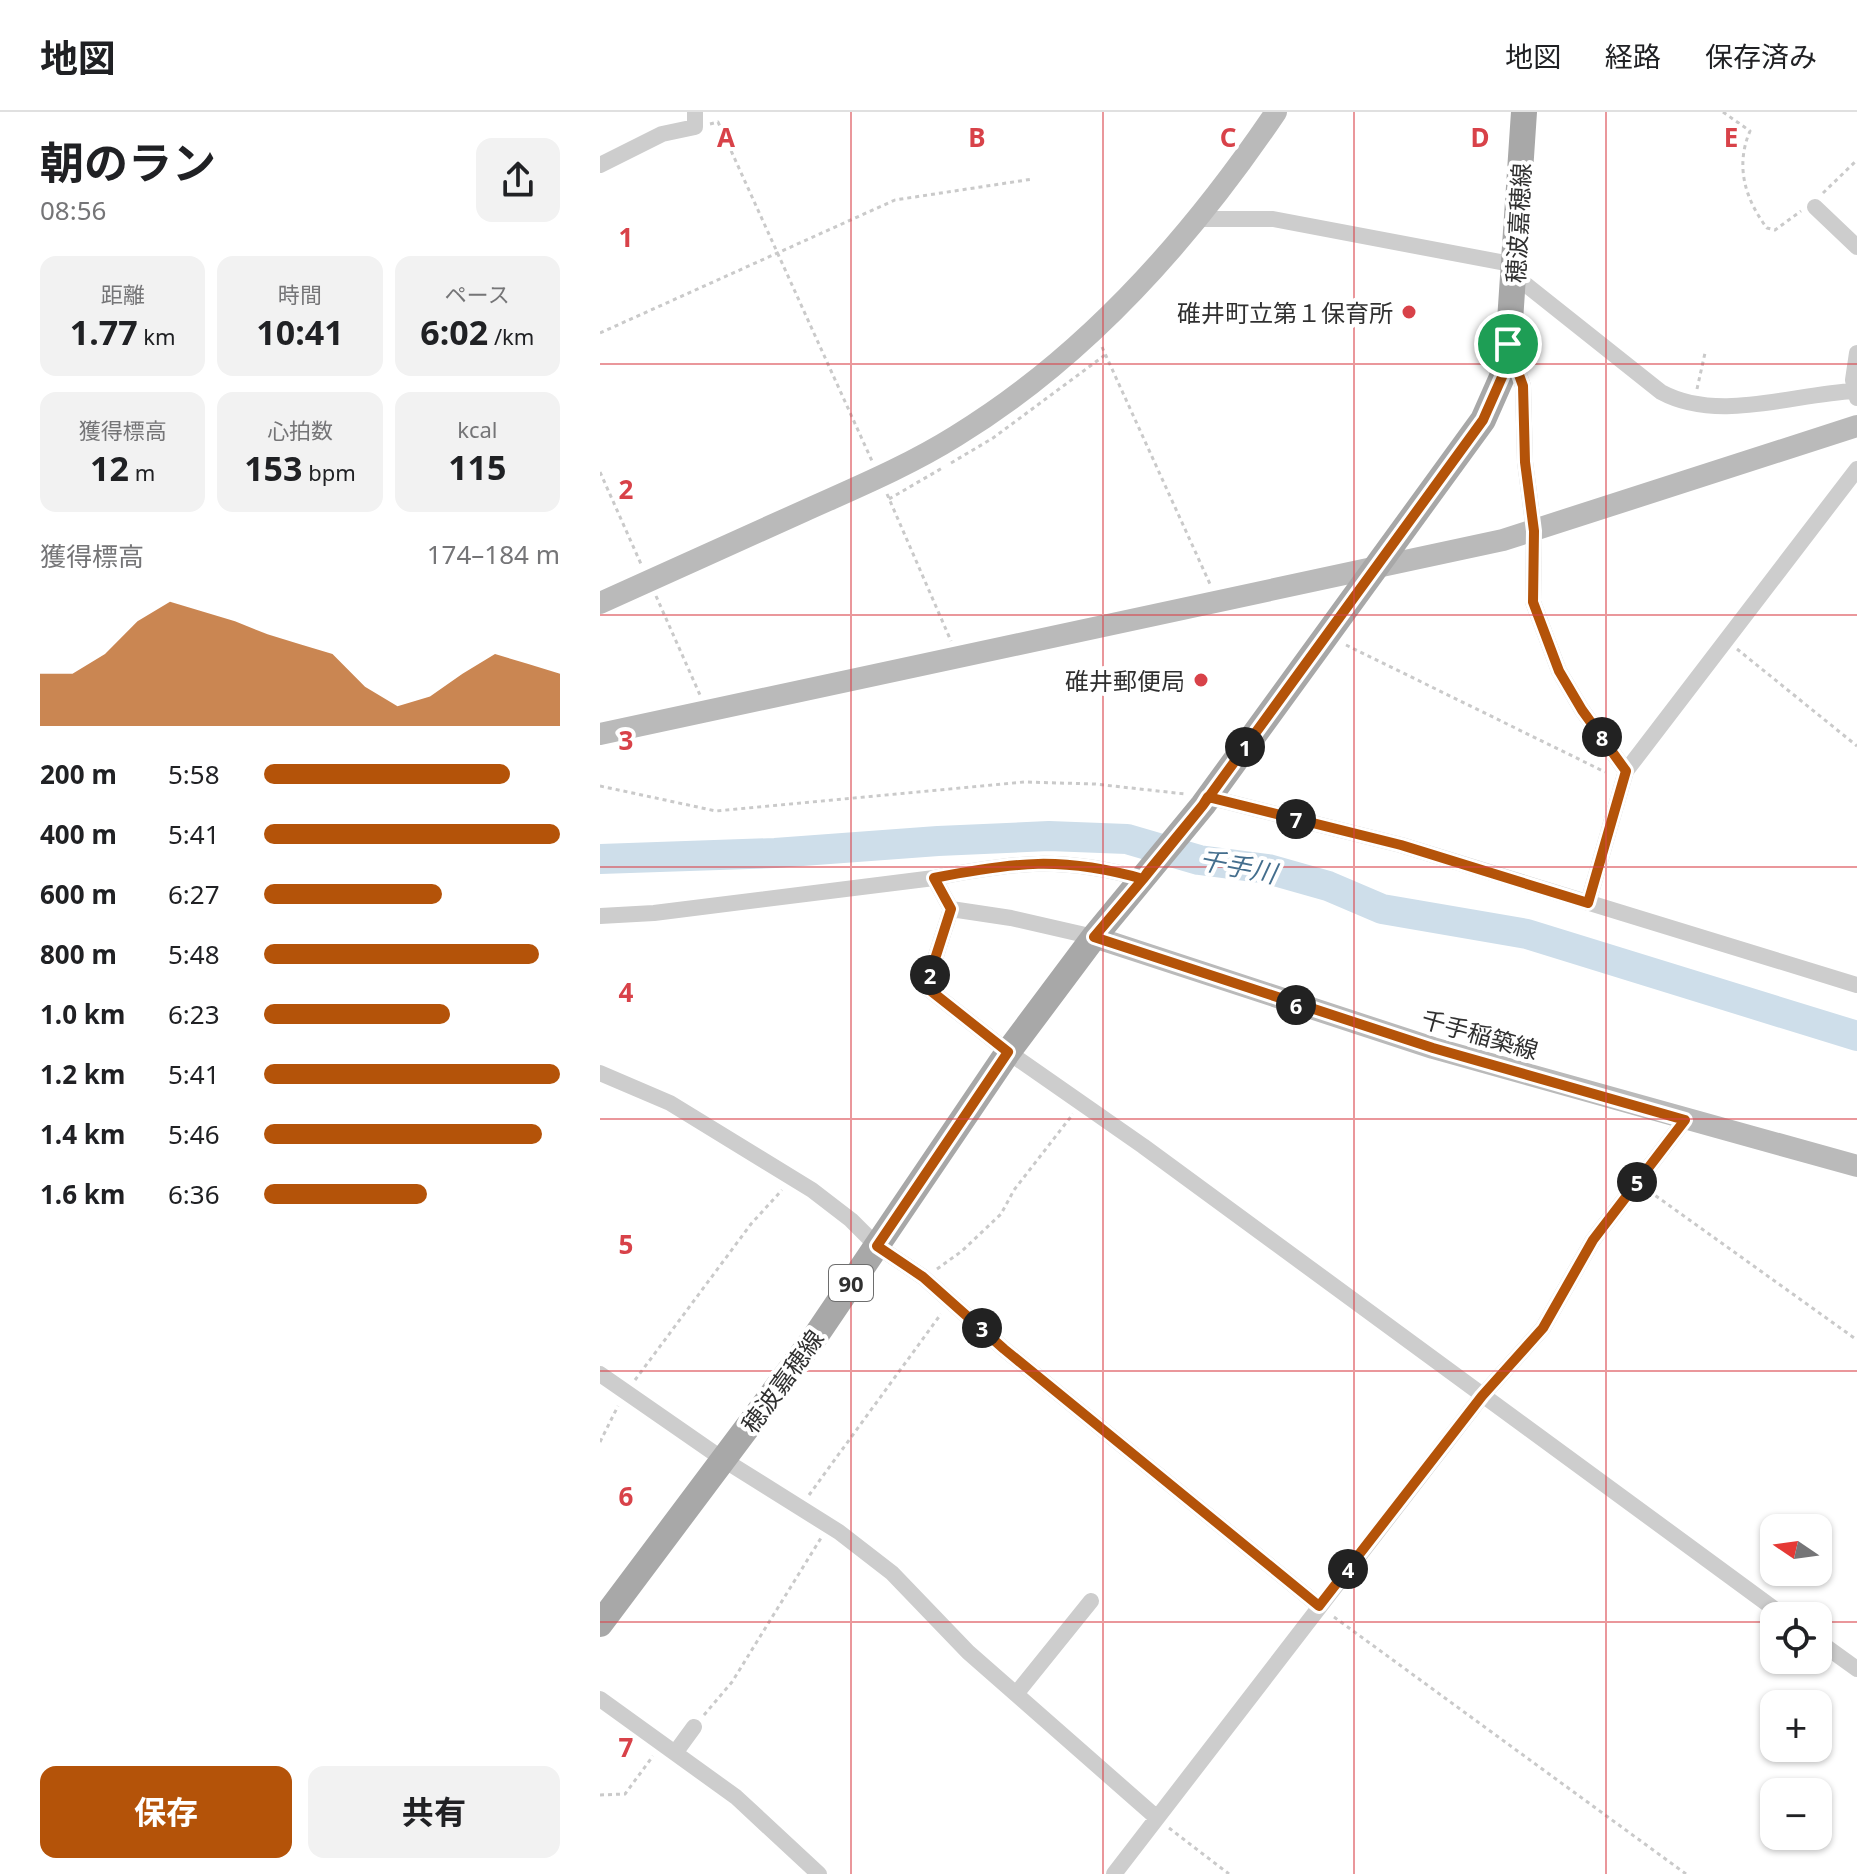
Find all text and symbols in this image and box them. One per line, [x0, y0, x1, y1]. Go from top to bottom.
text: 地図 [40, 31, 116, 83]
text: 地図 [1505, 37, 1561, 75]
text: 経路 [1605, 37, 1661, 75]
text: 保存済み [1705, 37, 1817, 75]
text: A [717, 119, 735, 155]
text: B [968, 119, 986, 155]
text: C [1220, 119, 1236, 155]
text: D [1470, 119, 1490, 155]
text: E [1724, 119, 1738, 155]
text: 朝のラン [40, 132, 216, 192]
button: share [476, 138, 560, 222]
street label: 穂波嘉穂線 [1498, 162, 1538, 284]
text: 08:56 [40, 192, 106, 228]
text: 1 [619, 219, 633, 255]
text: 距離 [101, 279, 145, 309]
text: 時間 [278, 279, 322, 309]
text: ペース [445, 279, 510, 309]
place label: 碓井町立第１保育所 [1177, 296, 1393, 329]
marker: 碓井町立第１保育所 [1400, 303, 1418, 321]
text: 1.77 [70, 309, 138, 355]
text: 10:41 [256, 309, 344, 355]
text: 6:02 [420, 309, 488, 355]
pin [1474, 310, 1542, 378]
text: km [138, 321, 176, 351]
text: /km [488, 321, 534, 351]
icon: arrive [1486, 322, 1530, 366]
text: kcal [457, 414, 497, 444]
text: 獲得標高 [79, 415, 167, 445]
text: 心拍数 [267, 415, 333, 445]
text: 115 [448, 444, 507, 490]
text: 12 [90, 445, 129, 491]
text: 153 [244, 445, 302, 491]
text: m [129, 457, 155, 487]
text: bpm [302, 457, 356, 487]
text: 2 [619, 471, 634, 507]
text: 174–184 m [427, 536, 560, 572]
text: 獲得標高 [40, 538, 144, 574]
place label: 碓井郵便局 [1065, 664, 1185, 697]
marker: 碓井郵便局 [1192, 671, 1210, 689]
pin: 8 [1582, 717, 1622, 757]
text: 3 [619, 722, 633, 758]
text: 8 [1596, 722, 1608, 752]
pin: 1 [1225, 727, 1265, 767]
text: 1 [1239, 732, 1251, 762]
text: 200 m [40, 756, 117, 792]
text: 5:58 [168, 756, 220, 792]
pin: 7 [1276, 799, 1316, 839]
text: 7 [1290, 804, 1302, 834]
text: 400 m [40, 816, 117, 852]
text: 5:41 [168, 816, 220, 852]
water label: 千手川 [1196, 841, 1283, 892]
text: 600 m [40, 876, 117, 912]
text: 6:27 [168, 876, 220, 912]
text: 800 m [40, 936, 117, 972]
text: 5:48 [168, 936, 220, 972]
pin: 2 [910, 955, 950, 995]
text: 2 [924, 960, 936, 990]
text: 4 [619, 974, 634, 1010]
pin: 6 [1276, 985, 1316, 1025]
text: 6 [1290, 990, 1302, 1020]
text: 1.0 km [40, 996, 125, 1032]
text: 6:23 [168, 996, 220, 1032]
street label: 千手稲築線 [1418, 1002, 1542, 1066]
text: 1.2 km [40, 1056, 125, 1092]
text: 5:41 [168, 1056, 220, 1092]
text: 1.4 km [40, 1116, 125, 1152]
text: 5:46 [168, 1116, 220, 1152]
pin: 5 [1617, 1162, 1657, 1202]
text: 5 [1631, 1167, 1643, 1197]
text: 1.6 km [40, 1176, 125, 1212]
text: 6:36 [168, 1176, 220, 1212]
text: 5 [619, 1226, 633, 1262]
road number: 90 [829, 1265, 873, 1301]
pin: 3 [962, 1308, 1002, 1348]
text: 3 [976, 1313, 988, 1343]
street label: 穂波嘉穂線 [733, 1323, 831, 1439]
text: 6 [619, 1478, 634, 1514]
north arrow [1760, 1514, 1832, 1586]
map controls [1760, 1514, 1832, 1850]
pin: 4 [1328, 1549, 1368, 1589]
text: 4 [1342, 1554, 1354, 1584]
button: locate [1760, 1602, 1832, 1674]
button: + [1760, 1690, 1832, 1762]
text: 7 [619, 1729, 634, 1765]
button: 保存 [40, 1766, 292, 1858]
button: 共有 [308, 1766, 560, 1858]
button: − [1760, 1778, 1832, 1850]

